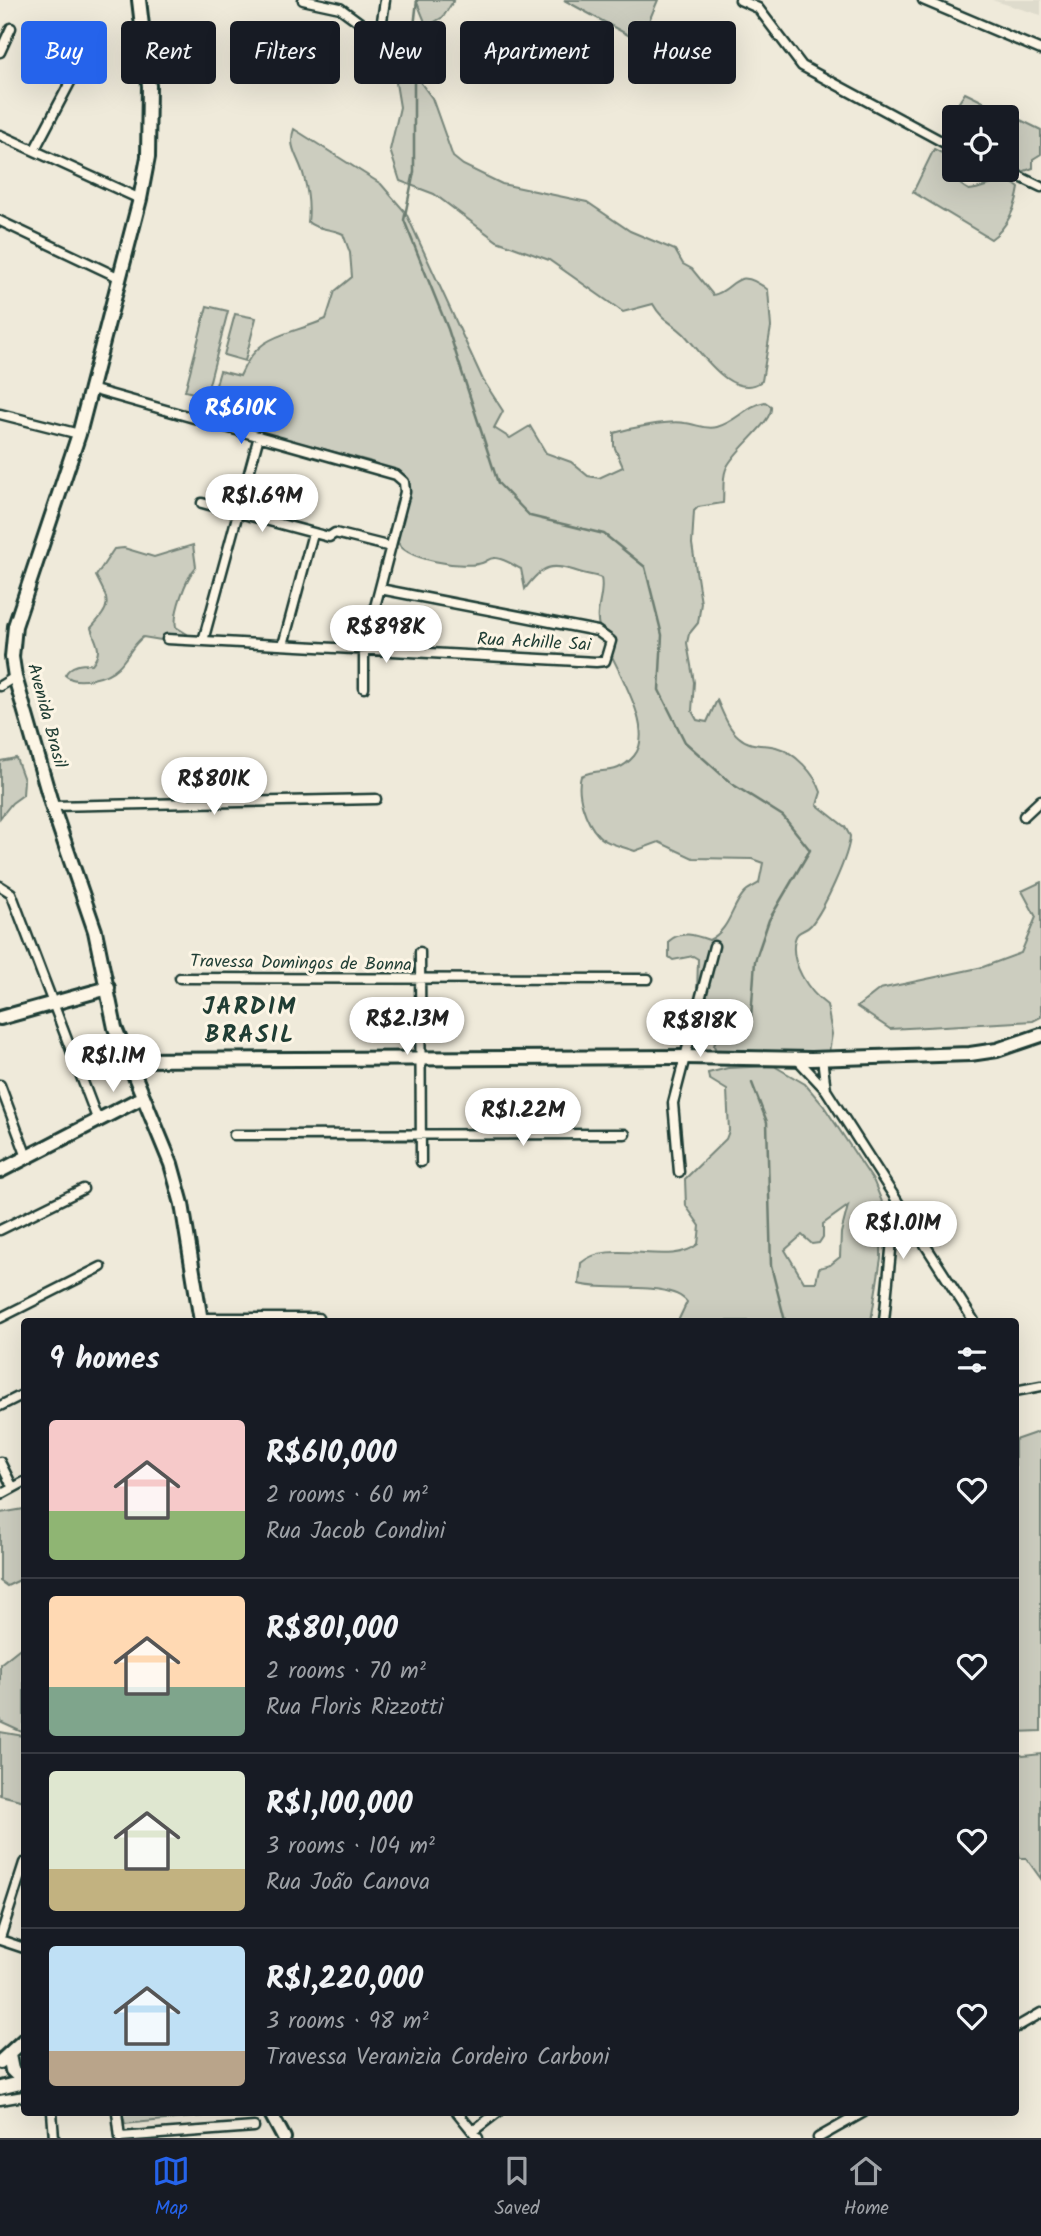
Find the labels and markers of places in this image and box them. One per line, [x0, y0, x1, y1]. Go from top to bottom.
pin: R$610K [184, 386, 298, 446]
pin: R$1.69M [197, 475, 327, 534]
pin: R$898K [329, 606, 443, 665]
pin: R$801K [157, 758, 271, 817]
pin: R$2.13M [342, 998, 472, 1057]
pin: R$818K [643, 1000, 757, 1059]
pin: R$1.1M [56, 1034, 170, 1094]
pin: R$1.22M [458, 1088, 588, 1148]
pin: R$1.01M [838, 1202, 968, 1261]

